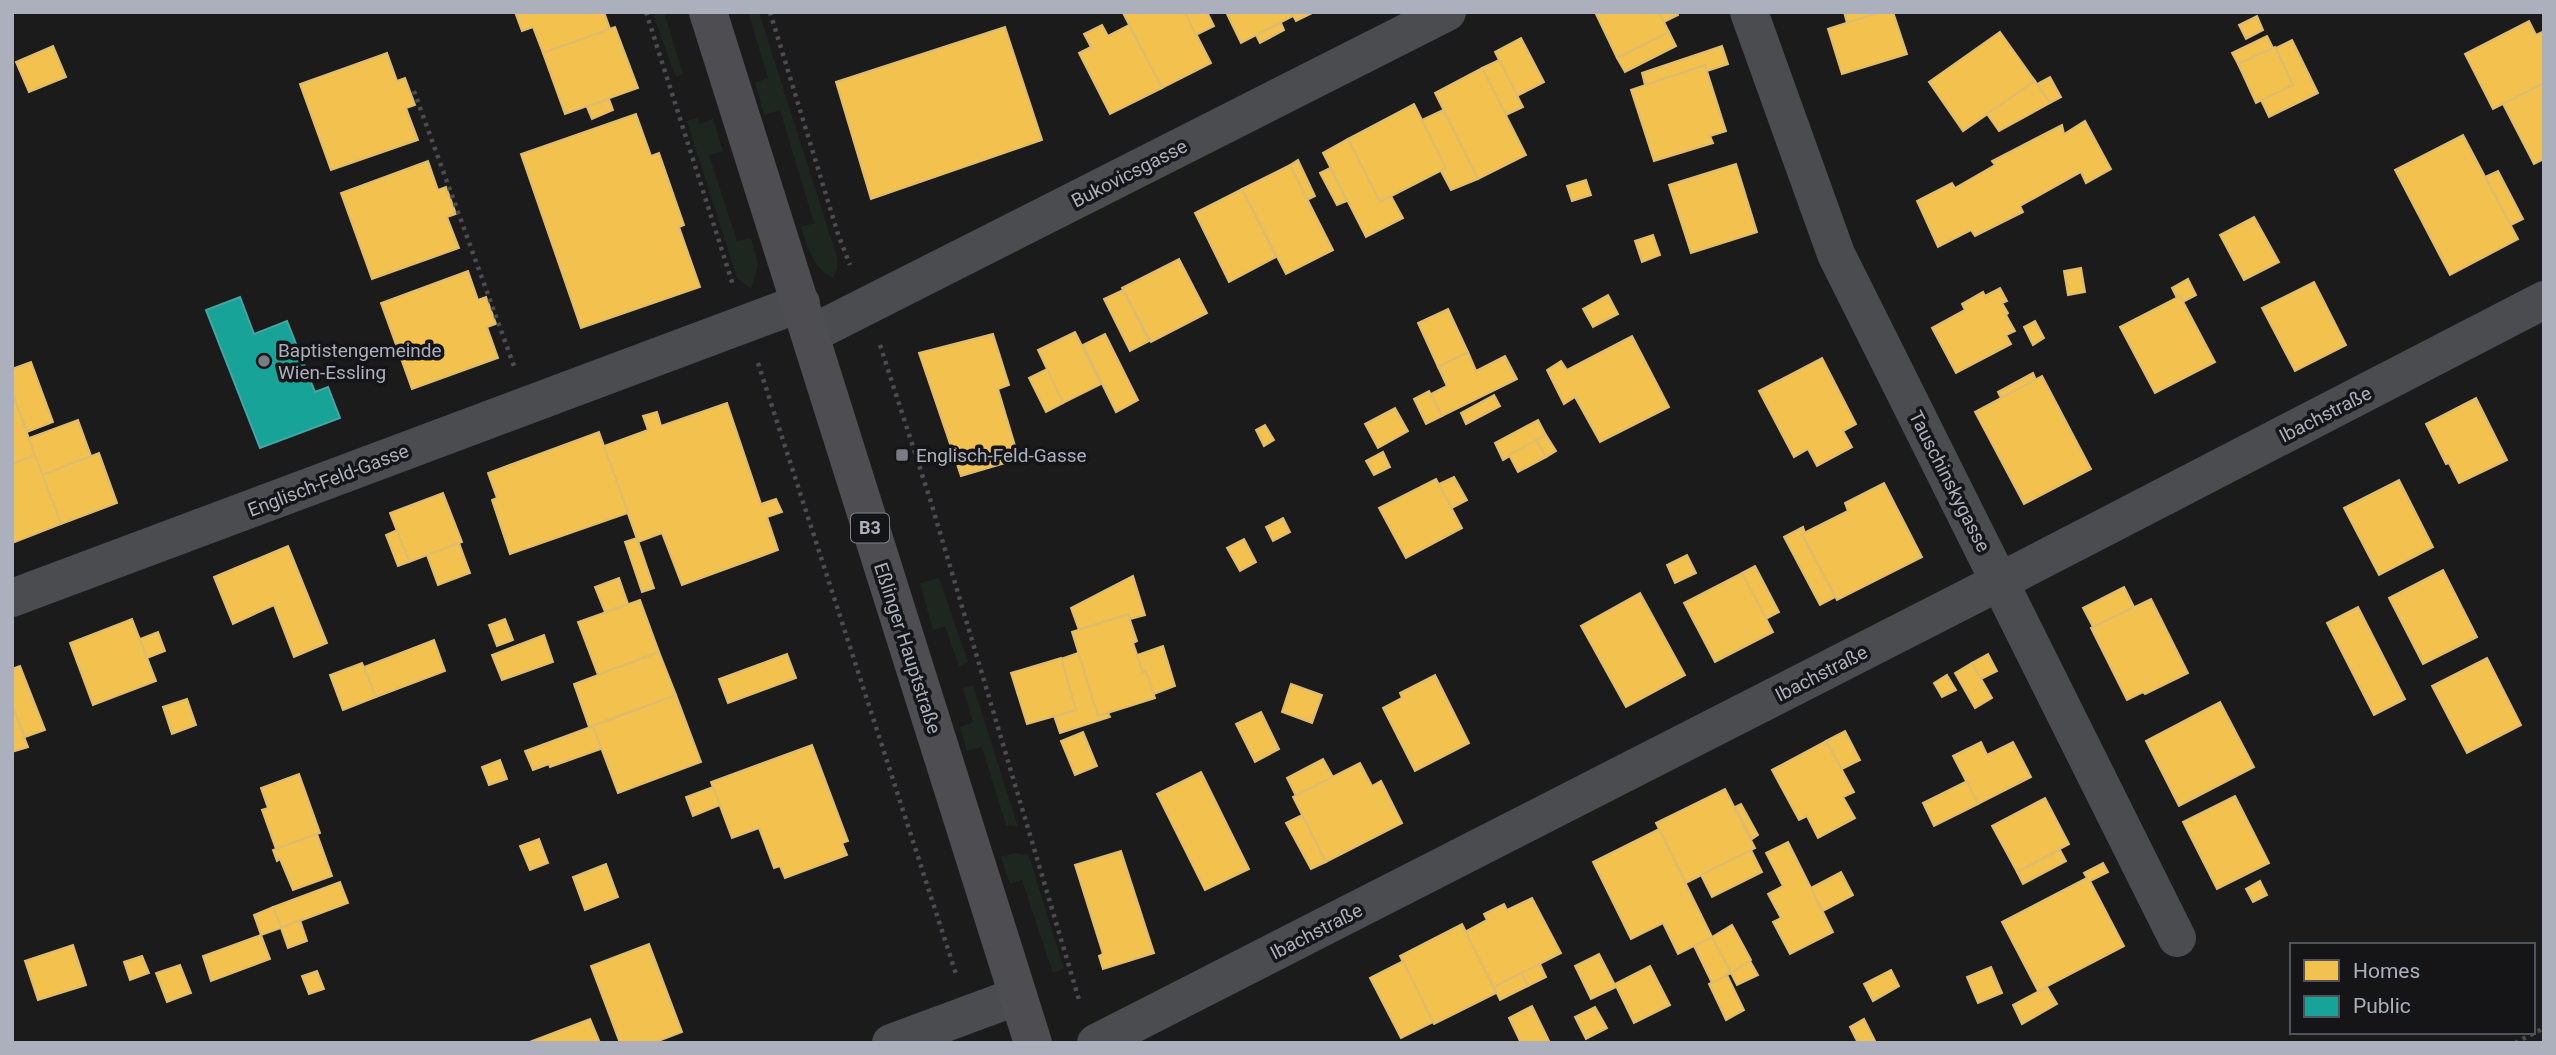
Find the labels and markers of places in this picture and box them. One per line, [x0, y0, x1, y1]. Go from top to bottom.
place label: Baptistengemeinde Wien-Essling [278, 339, 442, 384]
marker: Baptistengemeinde Wien-Essling [256, 353, 272, 369]
place label: Englisch-Feld-Gasse [916, 444, 1087, 467]
marker: Englisch-Feld-Gasse [894, 447, 910, 463]

